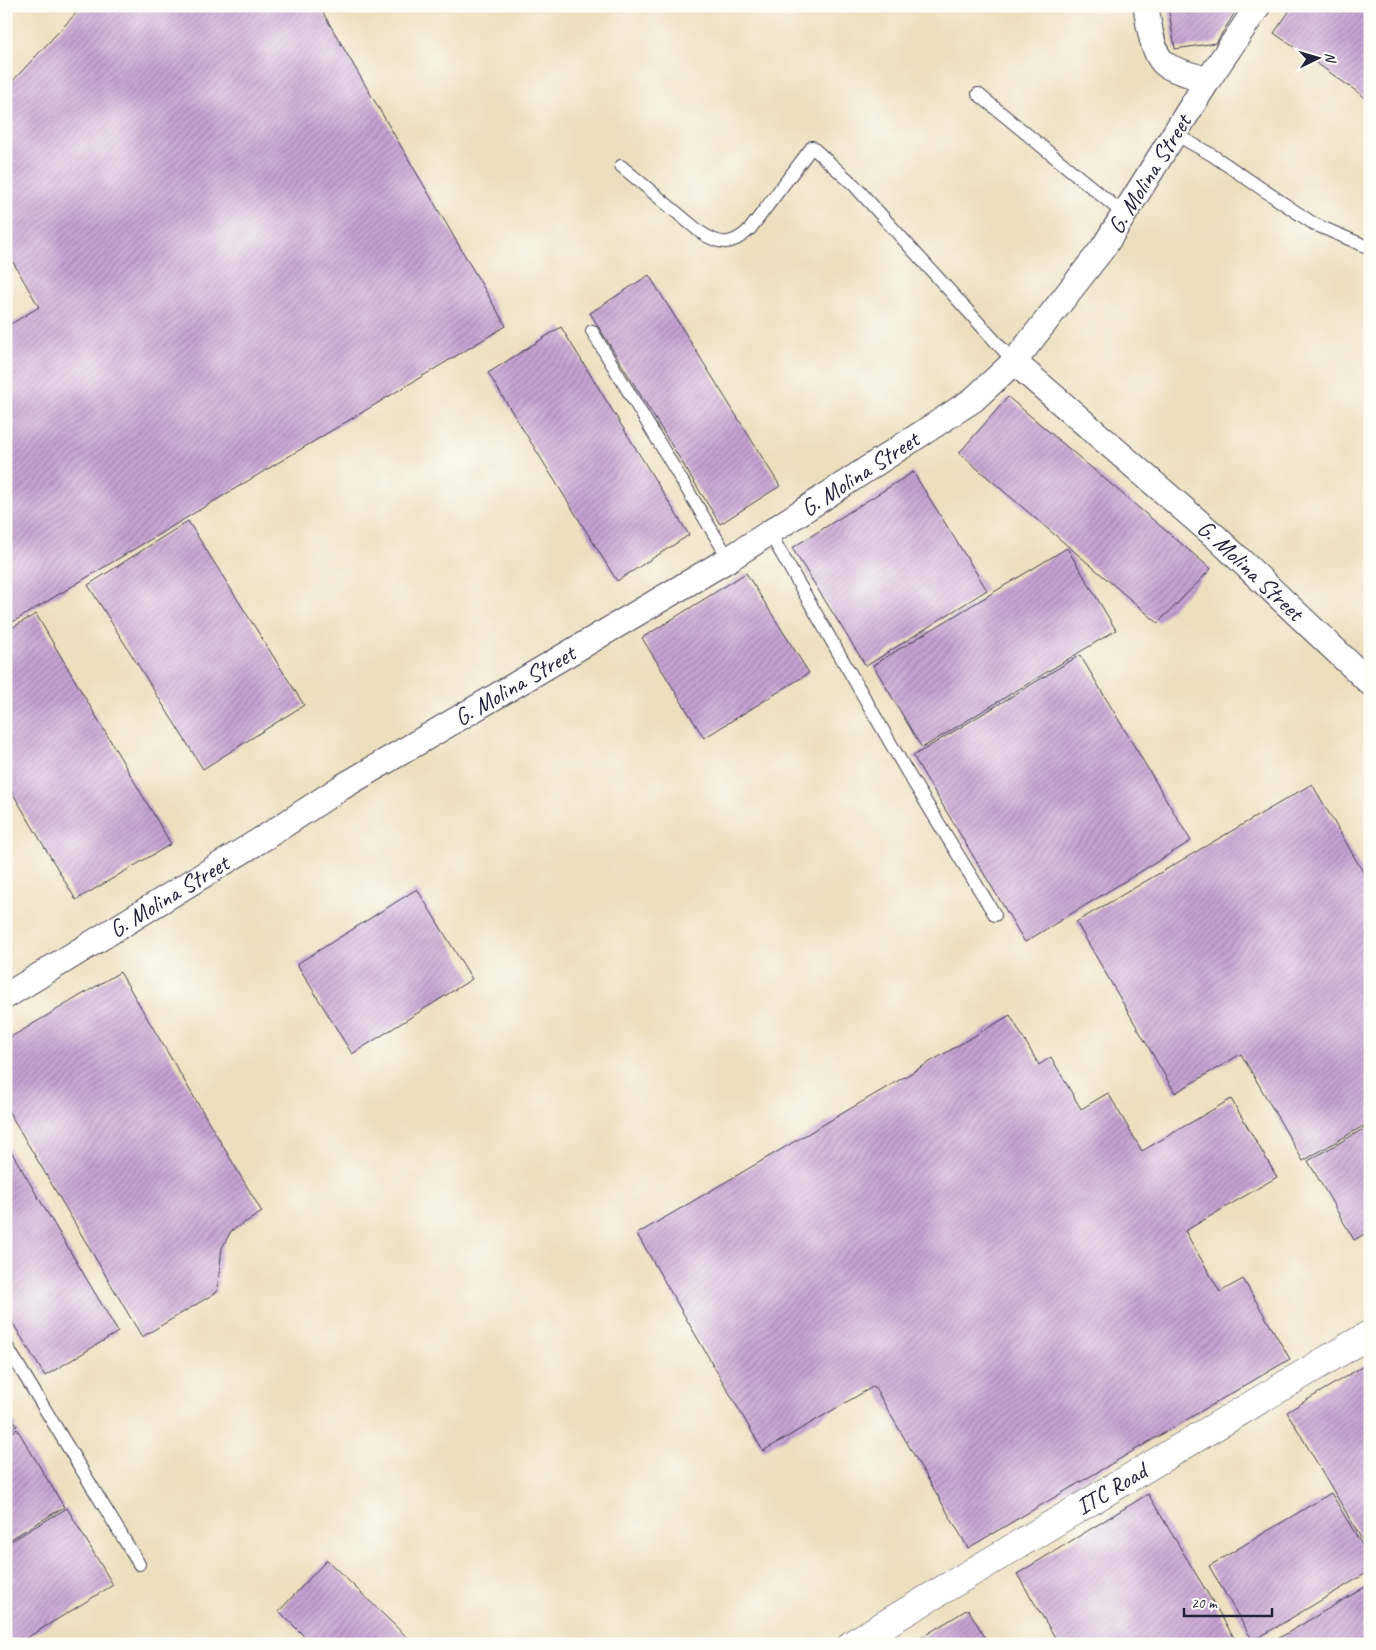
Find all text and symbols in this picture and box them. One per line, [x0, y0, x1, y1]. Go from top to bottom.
north arrow [1294, 32, 1344, 82]
text: N [1322, 52, 1340, 64]
street label: G. Molina Street [1101, 107, 1199, 239]
street label: G. Molina Street [795, 423, 926, 523]
street label: G. Molina Street [1191, 513, 1311, 629]
street label: G. Molina Street [449, 637, 582, 733]
street label: G. Molina Street [103, 847, 236, 944]
street label: ITC Road [1070, 1454, 1155, 1522]
scale bar [1184, 1585, 1271, 1617]
text: 20 m [1191, 1594, 1218, 1613]

